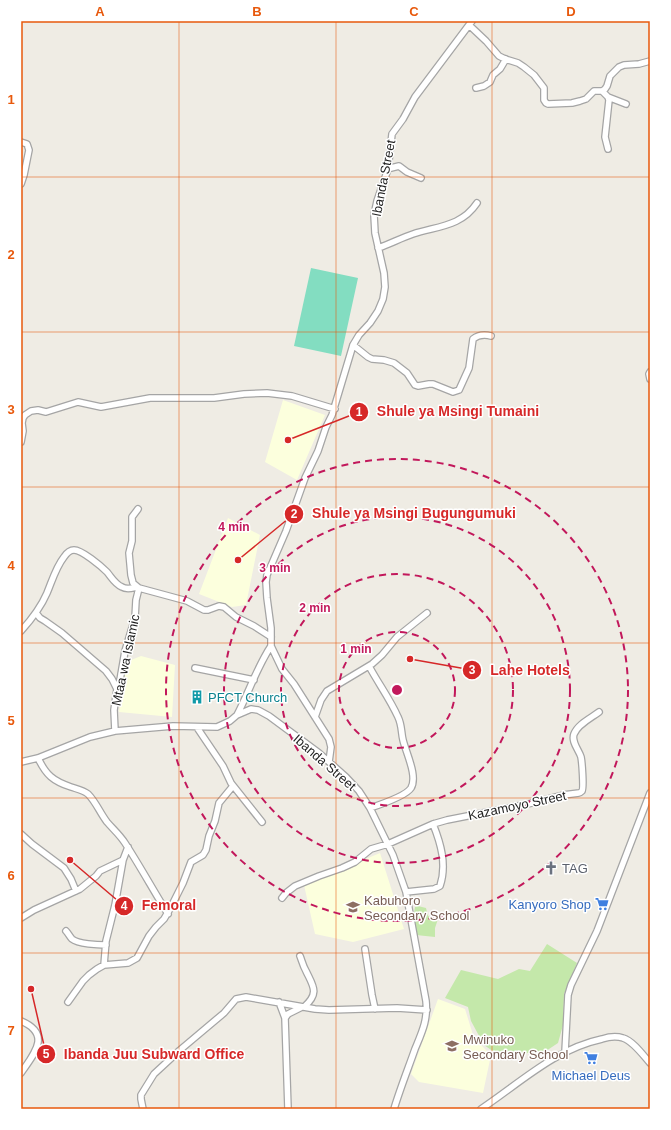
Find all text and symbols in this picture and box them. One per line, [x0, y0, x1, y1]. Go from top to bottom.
text: A [95, 4, 105, 19]
text: B [252, 4, 262, 19]
text: C [409, 4, 419, 19]
text: D [566, 4, 576, 19]
text: 1 [7, 92, 15, 107]
street label: Ibanda Street [369, 138, 398, 218]
text: 2 [7, 247, 15, 262]
callout: Shule ya Msingi Tumaini [349, 399, 548, 425]
text: 3 [7, 402, 15, 417]
text: Shule ya Msingi Tumaini [377, 403, 539, 419]
text: 1 [356, 405, 363, 419]
callout: Shule ya Msingi Bugungumuki [284, 501, 524, 527]
text: Shule ya Msingi Bugungumuki [312, 505, 516, 521]
text: 2 [291, 507, 298, 521]
text: 4 min [218, 520, 250, 534]
text: 4 [7, 558, 15, 573]
text: 3 min [259, 561, 291, 575]
text: 2 min [299, 601, 331, 615]
street label: Mtaa wa Islamic [108, 612, 143, 707]
text: 1 min [340, 642, 372, 656]
callout: Lahe Hotels [462, 657, 578, 683]
text: Lahe Hotels [490, 662, 570, 678]
text: 3 [469, 663, 476, 677]
centre of rings [390, 683, 404, 697]
building icon: PFCT Church [189, 689, 205, 705]
place label: PFCT Church [208, 690, 287, 705]
text: 5 [7, 713, 15, 728]
street label: Ibanda Street [290, 731, 359, 794]
street label: Kazamoyo Street [467, 788, 568, 823]
church icon: TAG [543, 860, 559, 876]
place label: TAG [562, 861, 588, 876]
text: 6 [7, 868, 15, 883]
callout: Femoral [114, 893, 204, 919]
place label: Kabuhoro Secondary School [364, 893, 470, 923]
supermarket icon: Kanyoro Shop [594, 896, 610, 912]
text: Femoral [142, 897, 196, 913]
place label: Kanyoro Shop [509, 897, 591, 912]
text: 4 [121, 899, 128, 913]
school or university icon: Kabuhoro Secondary School [345, 899, 361, 915]
text: 7 [7, 1023, 15, 1038]
place label: Mwinuko Secondary School [463, 1032, 569, 1062]
school or university icon: Mwinuko Secondary School [444, 1038, 460, 1054]
callout: Ibanda Juu Subward Office [36, 1041, 252, 1067]
text: Ibanda Juu Subward Office [64, 1046, 244, 1062]
text: 5 [43, 1047, 50, 1061]
supermarket icon: Michael Deus [583, 1050, 599, 1066]
place label: Michael Deus [552, 1068, 631, 1083]

